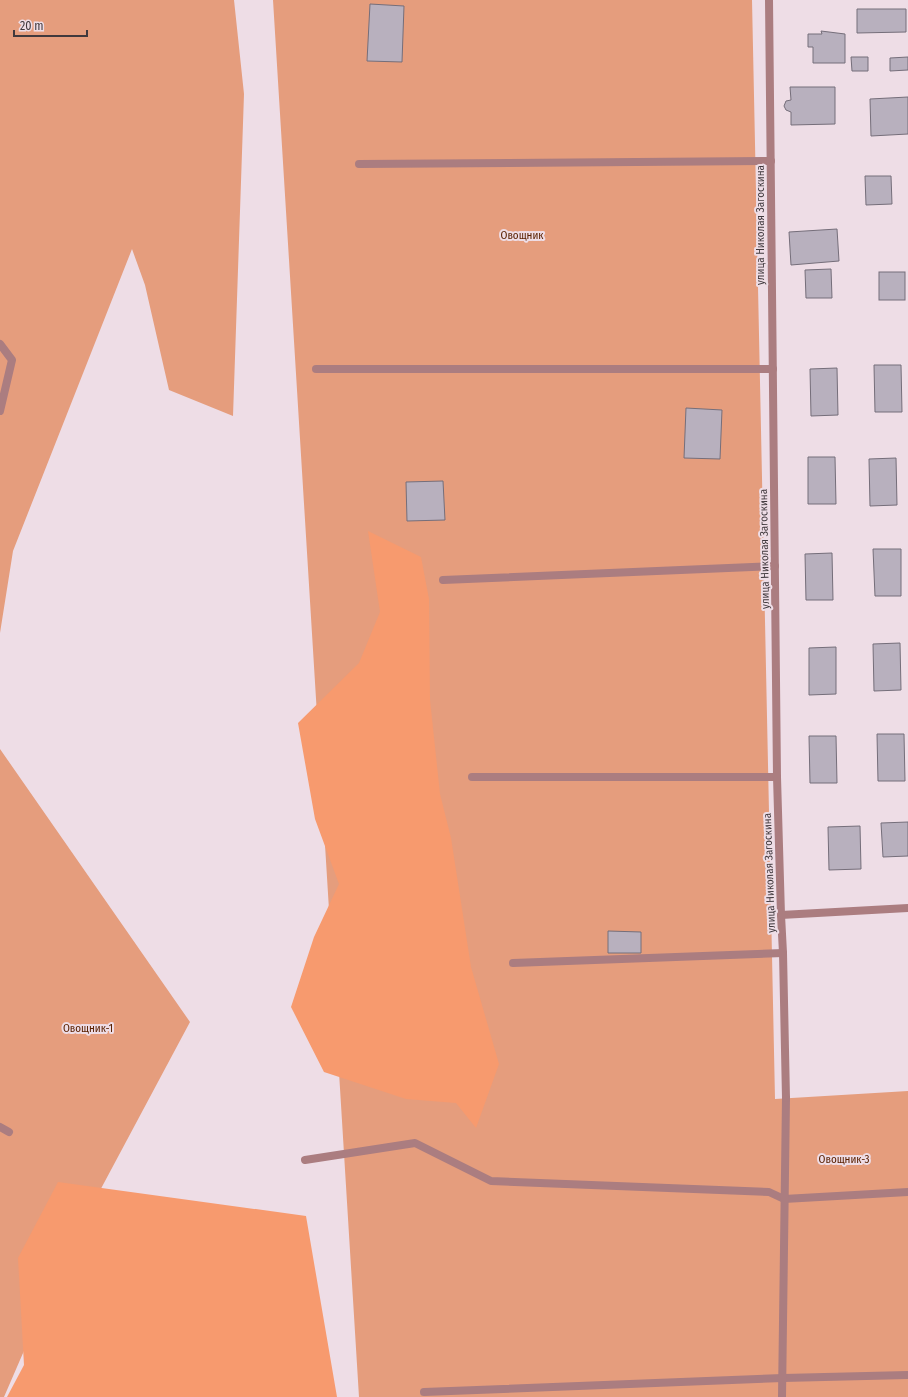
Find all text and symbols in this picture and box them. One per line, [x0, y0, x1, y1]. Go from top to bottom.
scale bar [14, 12, 87, 38]
text: 20 m [20, 19, 44, 33]
street label: улица Николая Загоскина [754, 165, 767, 285]
park label: Овощник [500, 229, 544, 242]
street label: улица Николая Загоскина [757, 489, 772, 609]
street label: улица Николая Загоскина [761, 813, 778, 933]
park label: Овощник-1 [63, 1022, 113, 1035]
park label: Овощник-3 [818, 1153, 870, 1166]

